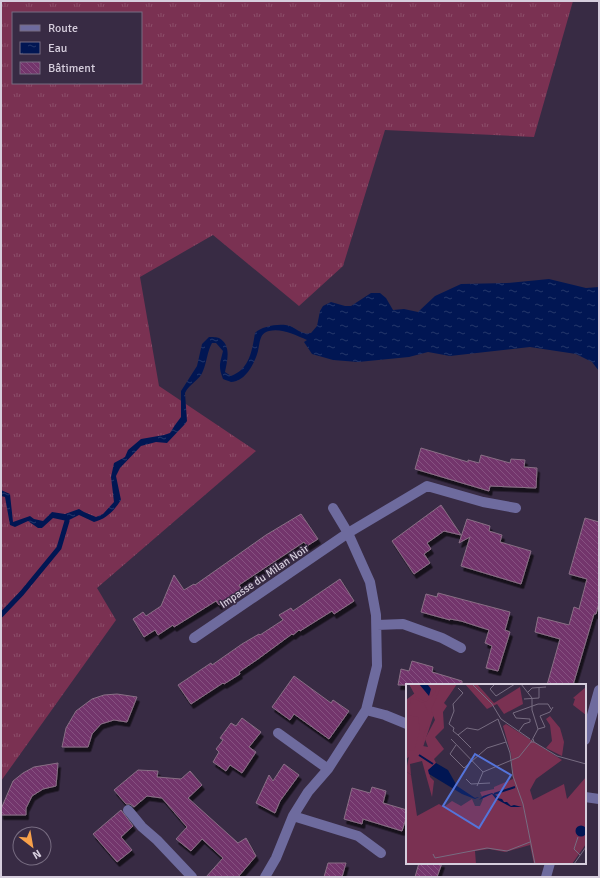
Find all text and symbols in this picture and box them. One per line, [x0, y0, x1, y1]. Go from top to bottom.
legend [12, 12, 142, 84]
text: Route [48, 21, 78, 36]
text: Eau [48, 41, 67, 56]
text: Bâtiment [48, 61, 95, 76]
street label: Impasse du Milan Noir [217, 542, 311, 611]
inset map [406, 684, 586, 864]
north arrow [12, 826, 52, 866]
text: N [30, 847, 44, 862]

